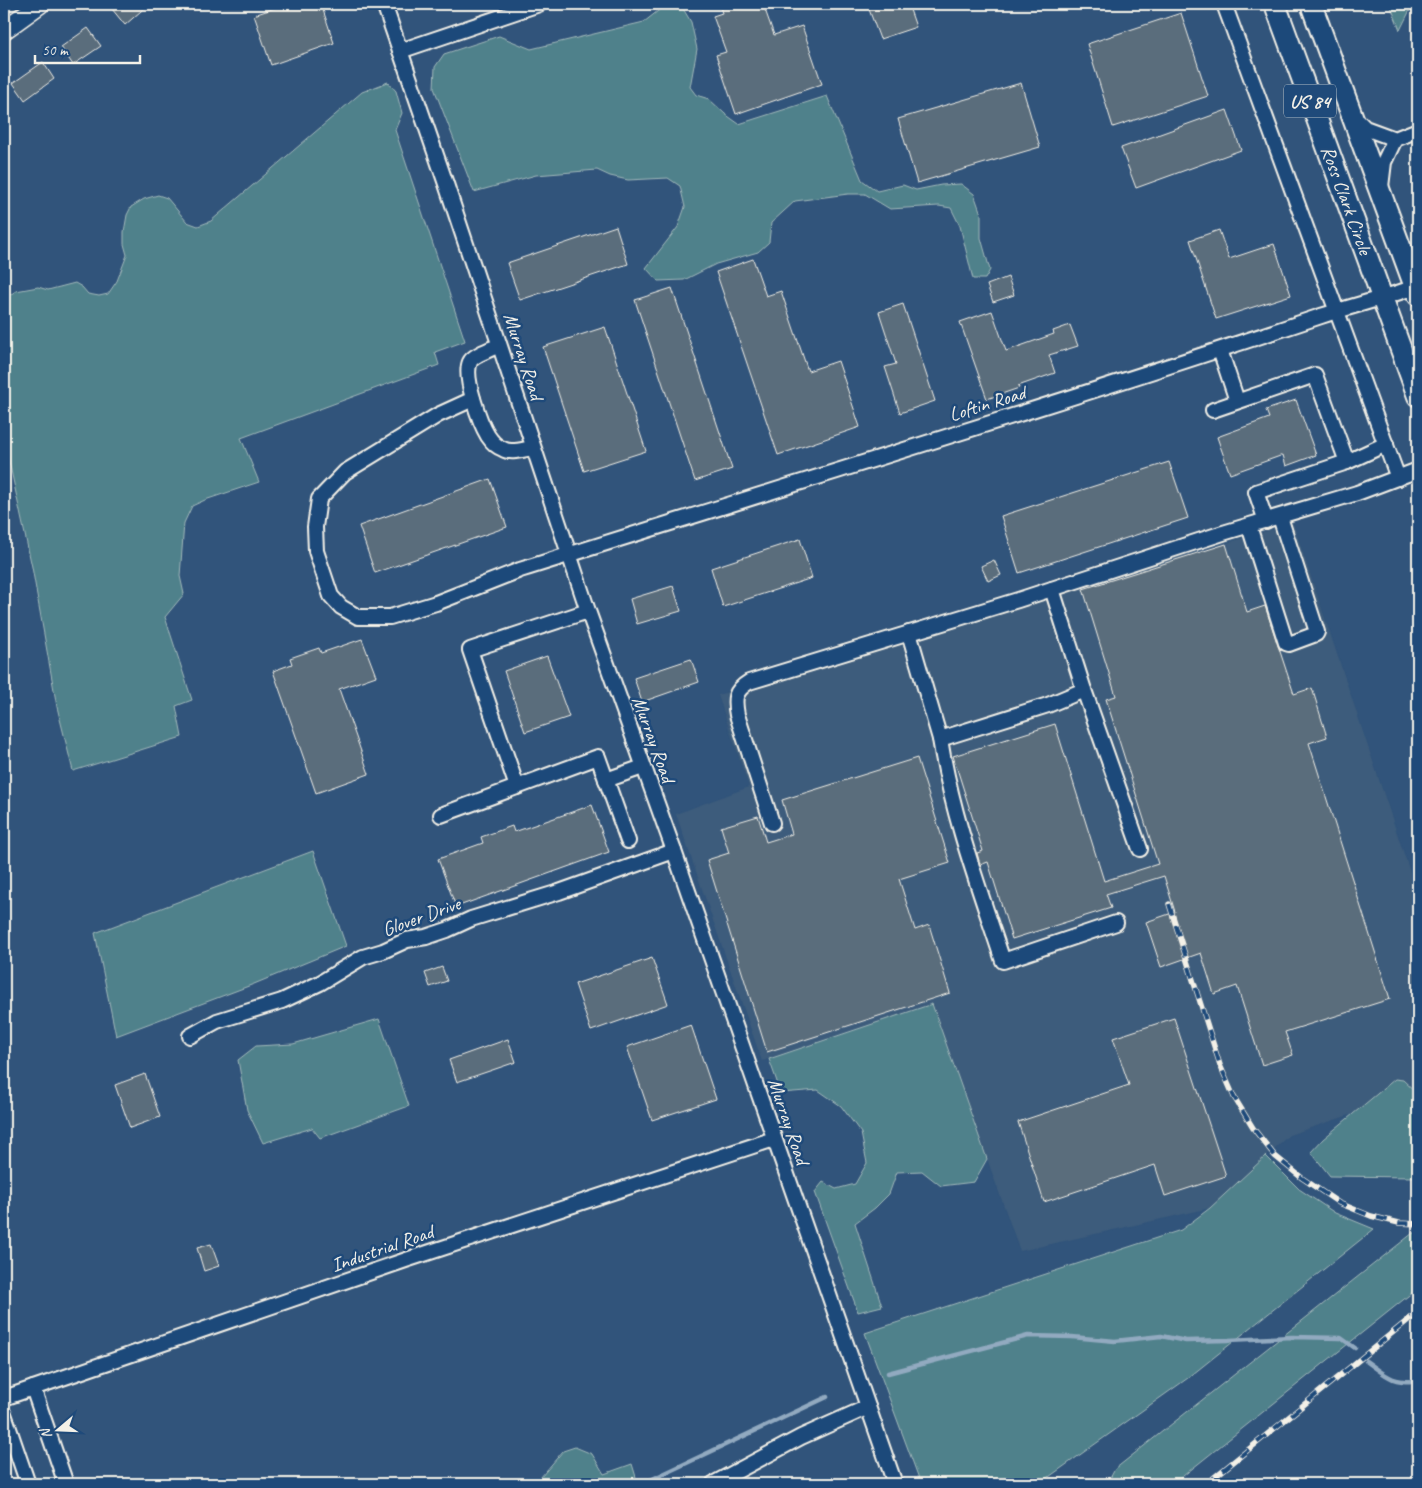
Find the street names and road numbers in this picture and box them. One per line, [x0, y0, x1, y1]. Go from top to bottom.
road number: US 84 [1284, 84, 1336, 118]
street label: Ross Clark Circle [1315, 142, 1378, 259]
street label: Murray Road [498, 310, 550, 406]
street label: Loftin Road [946, 379, 1031, 427]
street label: Murray Road [626, 693, 682, 789]
street label: Glover Drive [379, 890, 465, 942]
street label: Murray Road [762, 1075, 816, 1171]
street label: Industrial Road [328, 1218, 439, 1278]

